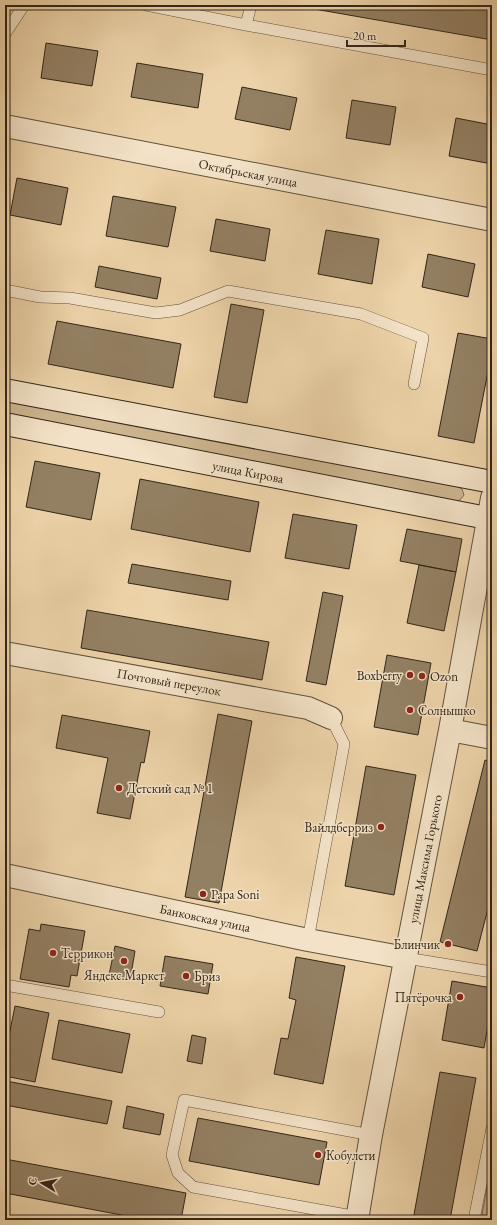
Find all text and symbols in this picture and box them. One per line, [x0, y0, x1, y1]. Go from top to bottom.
scale bar [347, 22, 405, 48]
text: 20 m [353, 28, 377, 44]
street label: Октябрьская улица [197, 155, 300, 191]
street label: улица Кирова [211, 457, 286, 487]
street label: Почтовый переулок [116, 664, 223, 700]
place label: Boxberry [357, 667, 402, 684]
place label: Ozon [430, 668, 458, 685]
marker: Boxberry [405, 670, 415, 680]
marker: Ozon [417, 671, 427, 681]
place label: Солнышко [418, 702, 476, 719]
marker: Солнышко [405, 705, 415, 715]
place label: Детский сад № 1 [127, 780, 213, 797]
marker: Детский сад № 1 [114, 783, 124, 793]
street label: улица Максима Горького [404, 793, 446, 925]
place label: Вайлдберриз [305, 819, 373, 836]
marker: Вайлдберриз [376, 822, 386, 832]
place label: Papa Soni [211, 886, 260, 903]
marker: Papa Soni [198, 889, 208, 899]
street label: Банковская улица [158, 900, 253, 936]
place label: Блинчик [394, 936, 441, 953]
marker: Блинчик [443, 939, 453, 949]
place label: Террикон [61, 945, 113, 962]
marker: Террикон [48, 948, 58, 958]
marker: Яндекс.Маркет [119, 956, 129, 966]
place label: Яндекс.Маркет [83, 967, 165, 984]
place label: Бриз [194, 968, 220, 985]
marker: Бриз [181, 971, 191, 981]
place label: Пятёрочка [395, 989, 453, 1006]
marker: Пятёрочка [455, 992, 465, 1002]
place label: Кобулети [326, 1147, 376, 1164]
marker: Кобулети [313, 1150, 323, 1160]
north arrow [22, 1163, 62, 1203]
text: С [25, 1176, 40, 1186]

